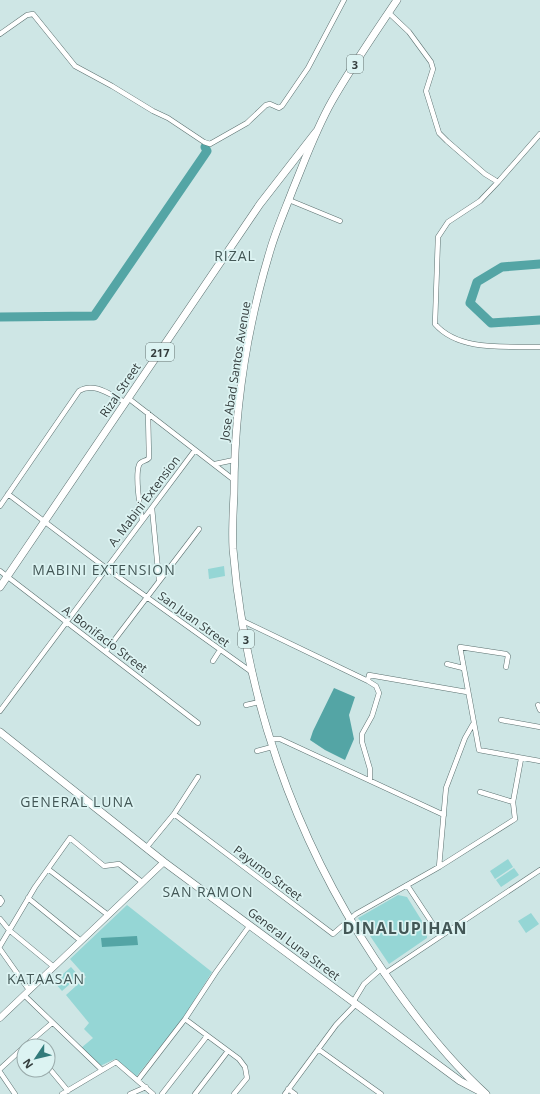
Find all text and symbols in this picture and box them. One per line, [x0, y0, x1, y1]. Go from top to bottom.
road number: 3 [347, 55, 363, 73]
district label: RIZAL [214, 246, 256, 265]
street label: Jose Abad Santos Avenue [215, 300, 254, 443]
road number: 217 [146, 343, 174, 361]
street label: Rizal Street [96, 359, 144, 421]
street label: A. Mabini Extension [104, 452, 184, 550]
district label: MABINI EXTENSION [32, 560, 176, 579]
street label: San Juan Street [155, 587, 233, 651]
street label: A. Bonifacio Street [59, 601, 151, 677]
road number: 3 [238, 630, 254, 648]
district label: GENERAL LUNA [20, 792, 134, 811]
street label: Payumo Street [230, 841, 306, 905]
district label: SAN RAMON [162, 882, 254, 901]
street label: General Luna Street [244, 904, 344, 984]
district label: DINALUPIHAN [343, 917, 467, 939]
district label: KATAASAN [7, 969, 85, 988]
north arrow [16, 1038, 56, 1078]
text: N [19, 1056, 36, 1072]

